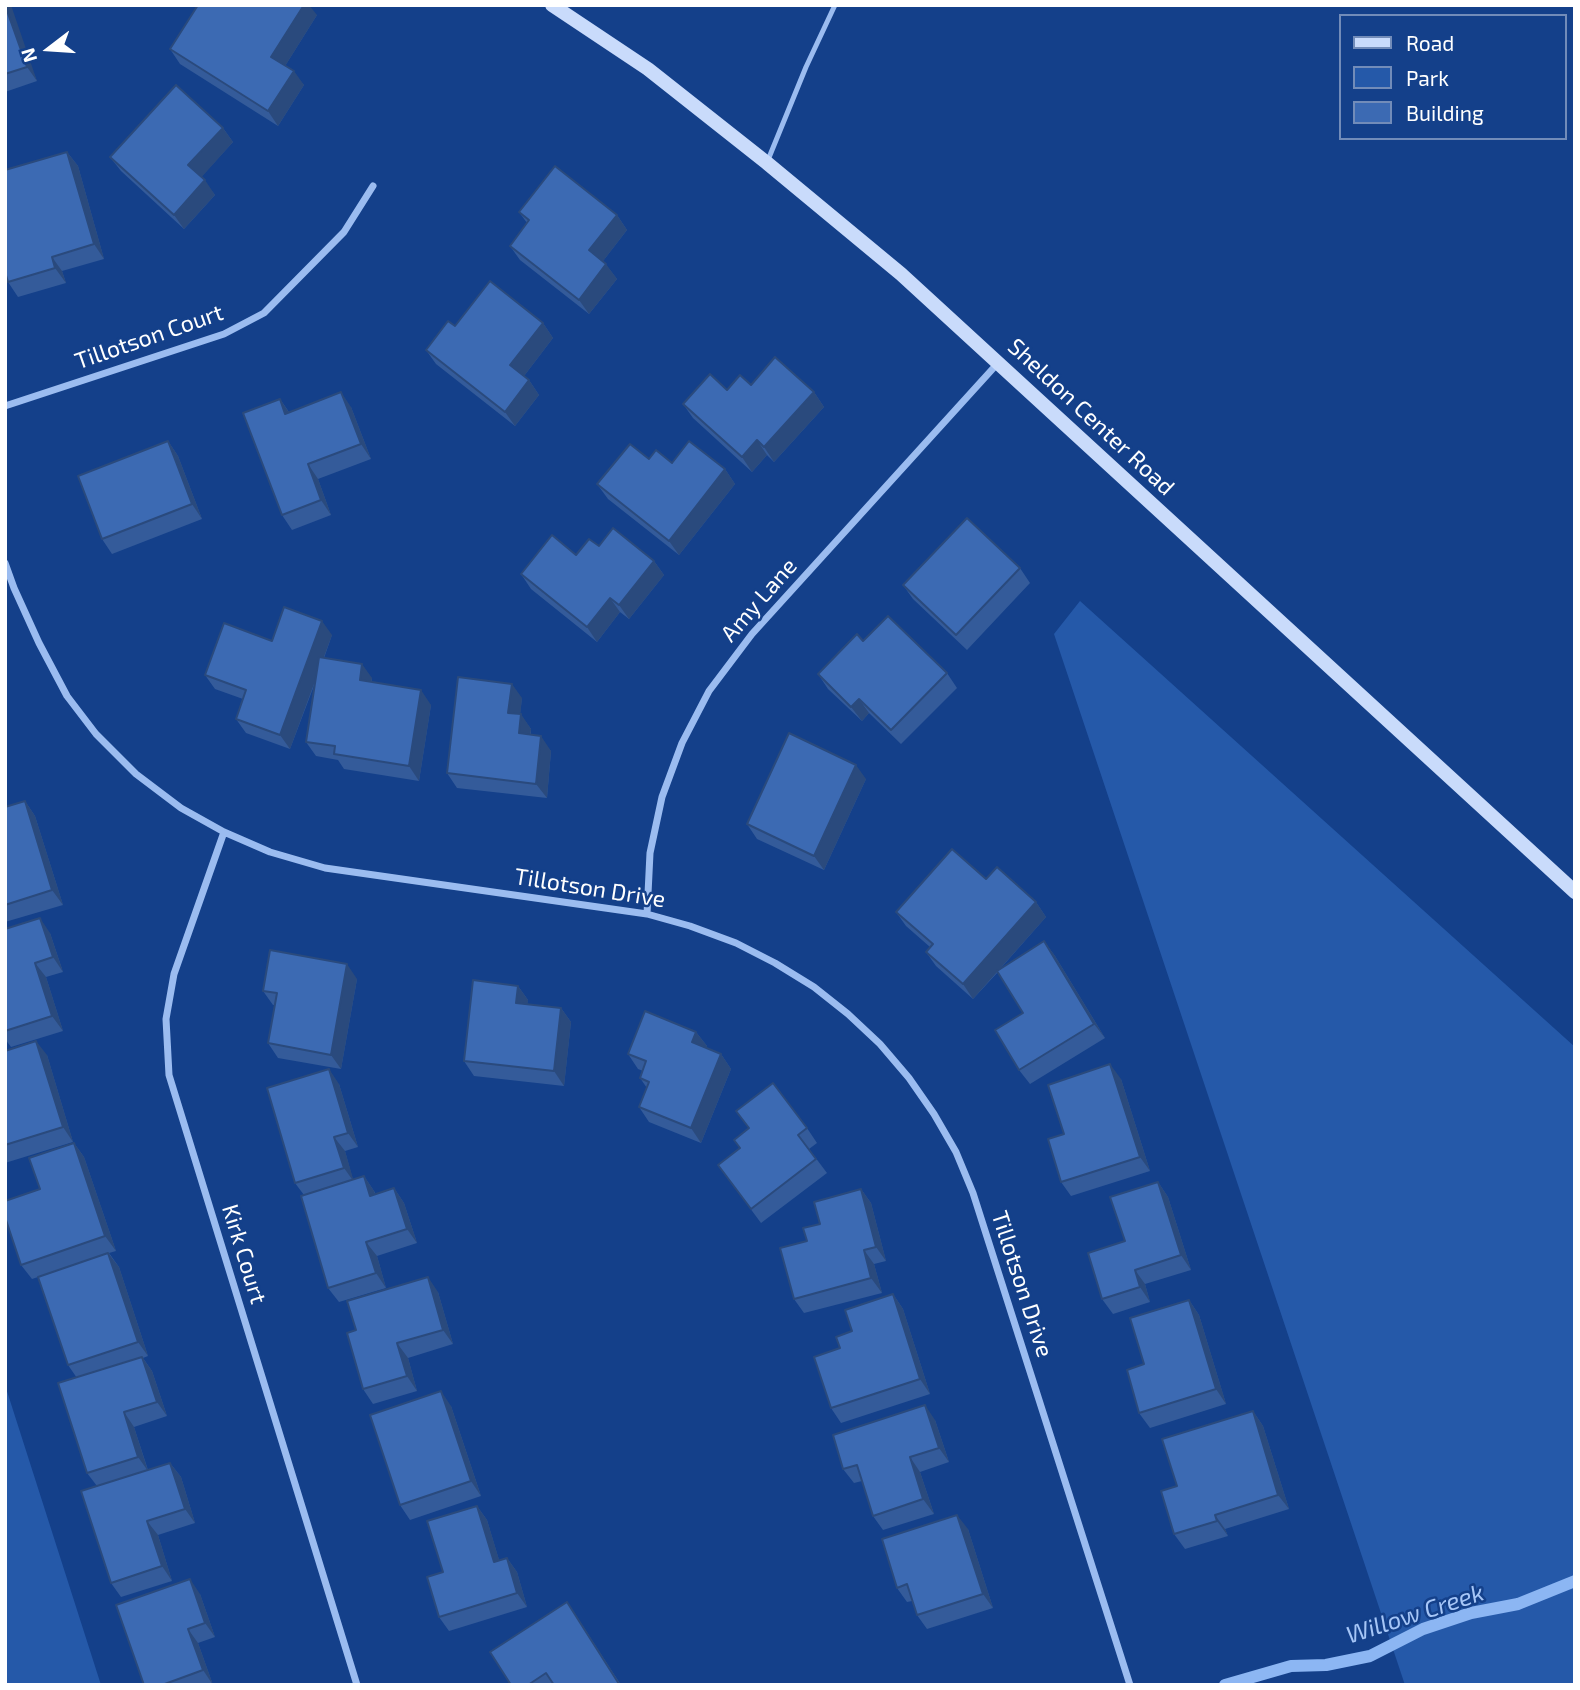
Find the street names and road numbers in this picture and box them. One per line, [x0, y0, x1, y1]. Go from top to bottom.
street label: Tillotson Court [71, 299, 227, 375]
street label: Sheldon Center Road [1002, 333, 1180, 501]
street label: Amy Lane [715, 552, 803, 648]
street label: Tillotson Drive [513, 862, 667, 914]
street label: Kirk Court [216, 1201, 272, 1307]
street label: Tillotson Drive [985, 1207, 1059, 1361]

